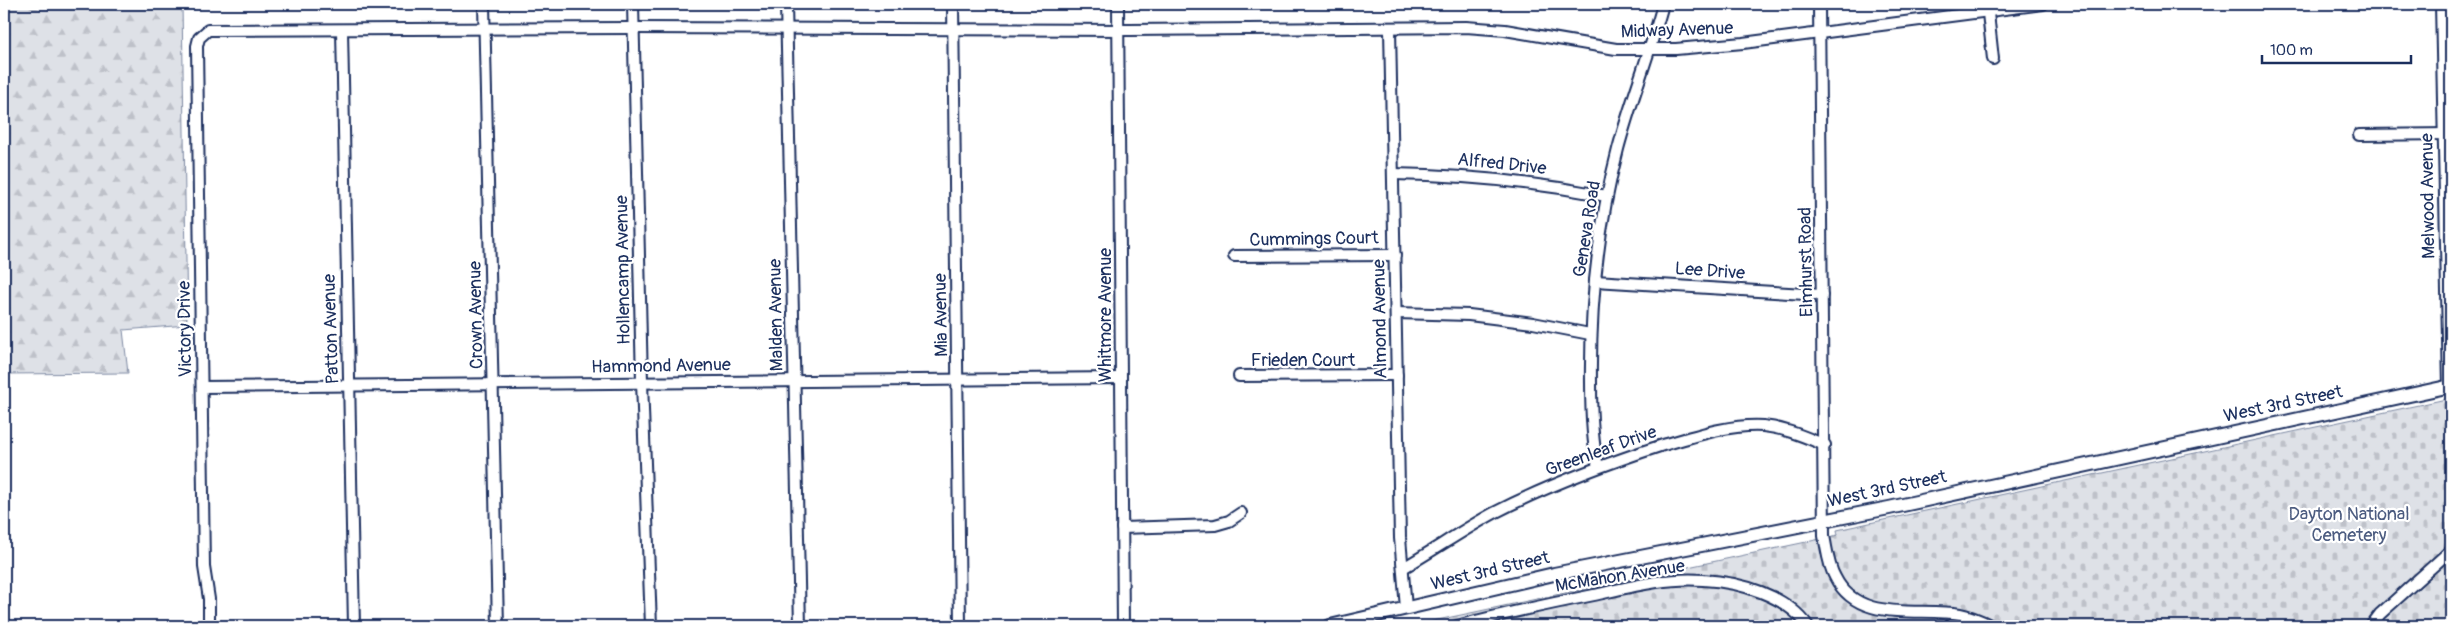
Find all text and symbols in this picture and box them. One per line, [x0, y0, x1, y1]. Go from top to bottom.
street label: Midway Avenue [1620, 17, 1734, 43]
scale bar [2262, 32, 2411, 64]
text: 100 m [2270, 41, 2313, 60]
street label: Melwood Avenue [2415, 133, 2441, 259]
street label: Alfred Drive [1456, 148, 1548, 180]
street label: Geneva Road [1568, 179, 1606, 279]
street label: Hollencamp Avenue [610, 195, 636, 345]
street label: Elmhurst Road [1794, 207, 1818, 317]
street label: Cummings Court [1249, 226, 1380, 252]
street label: Whitmore Avenue [1094, 248, 1117, 382]
street label: Lee Drive [1674, 257, 1746, 285]
street label: Malden Avenue [764, 258, 788, 371]
street label: Almond Avenue [1367, 259, 1393, 379]
street label: Crown Avenue [464, 261, 488, 369]
street label: Patton Avenue [318, 273, 344, 385]
street label: Mia Avenue [929, 273, 953, 357]
street label: Victory Drive [173, 280, 197, 377]
street label: Frieden Court [1251, 349, 1356, 372]
street label: Hammond Avenue [591, 353, 731, 379]
street label: West 3rd Street [2221, 380, 2345, 428]
street label: Greenleaf Drive [1542, 420, 1660, 482]
street label: West 3rd Street [1825, 465, 1949, 513]
park label: Dayton National Cemetery [2289, 503, 2409, 547]
street label: West 3rd Street [1428, 546, 1552, 596]
street label: McMahon Avenue [1554, 554, 1687, 598]

